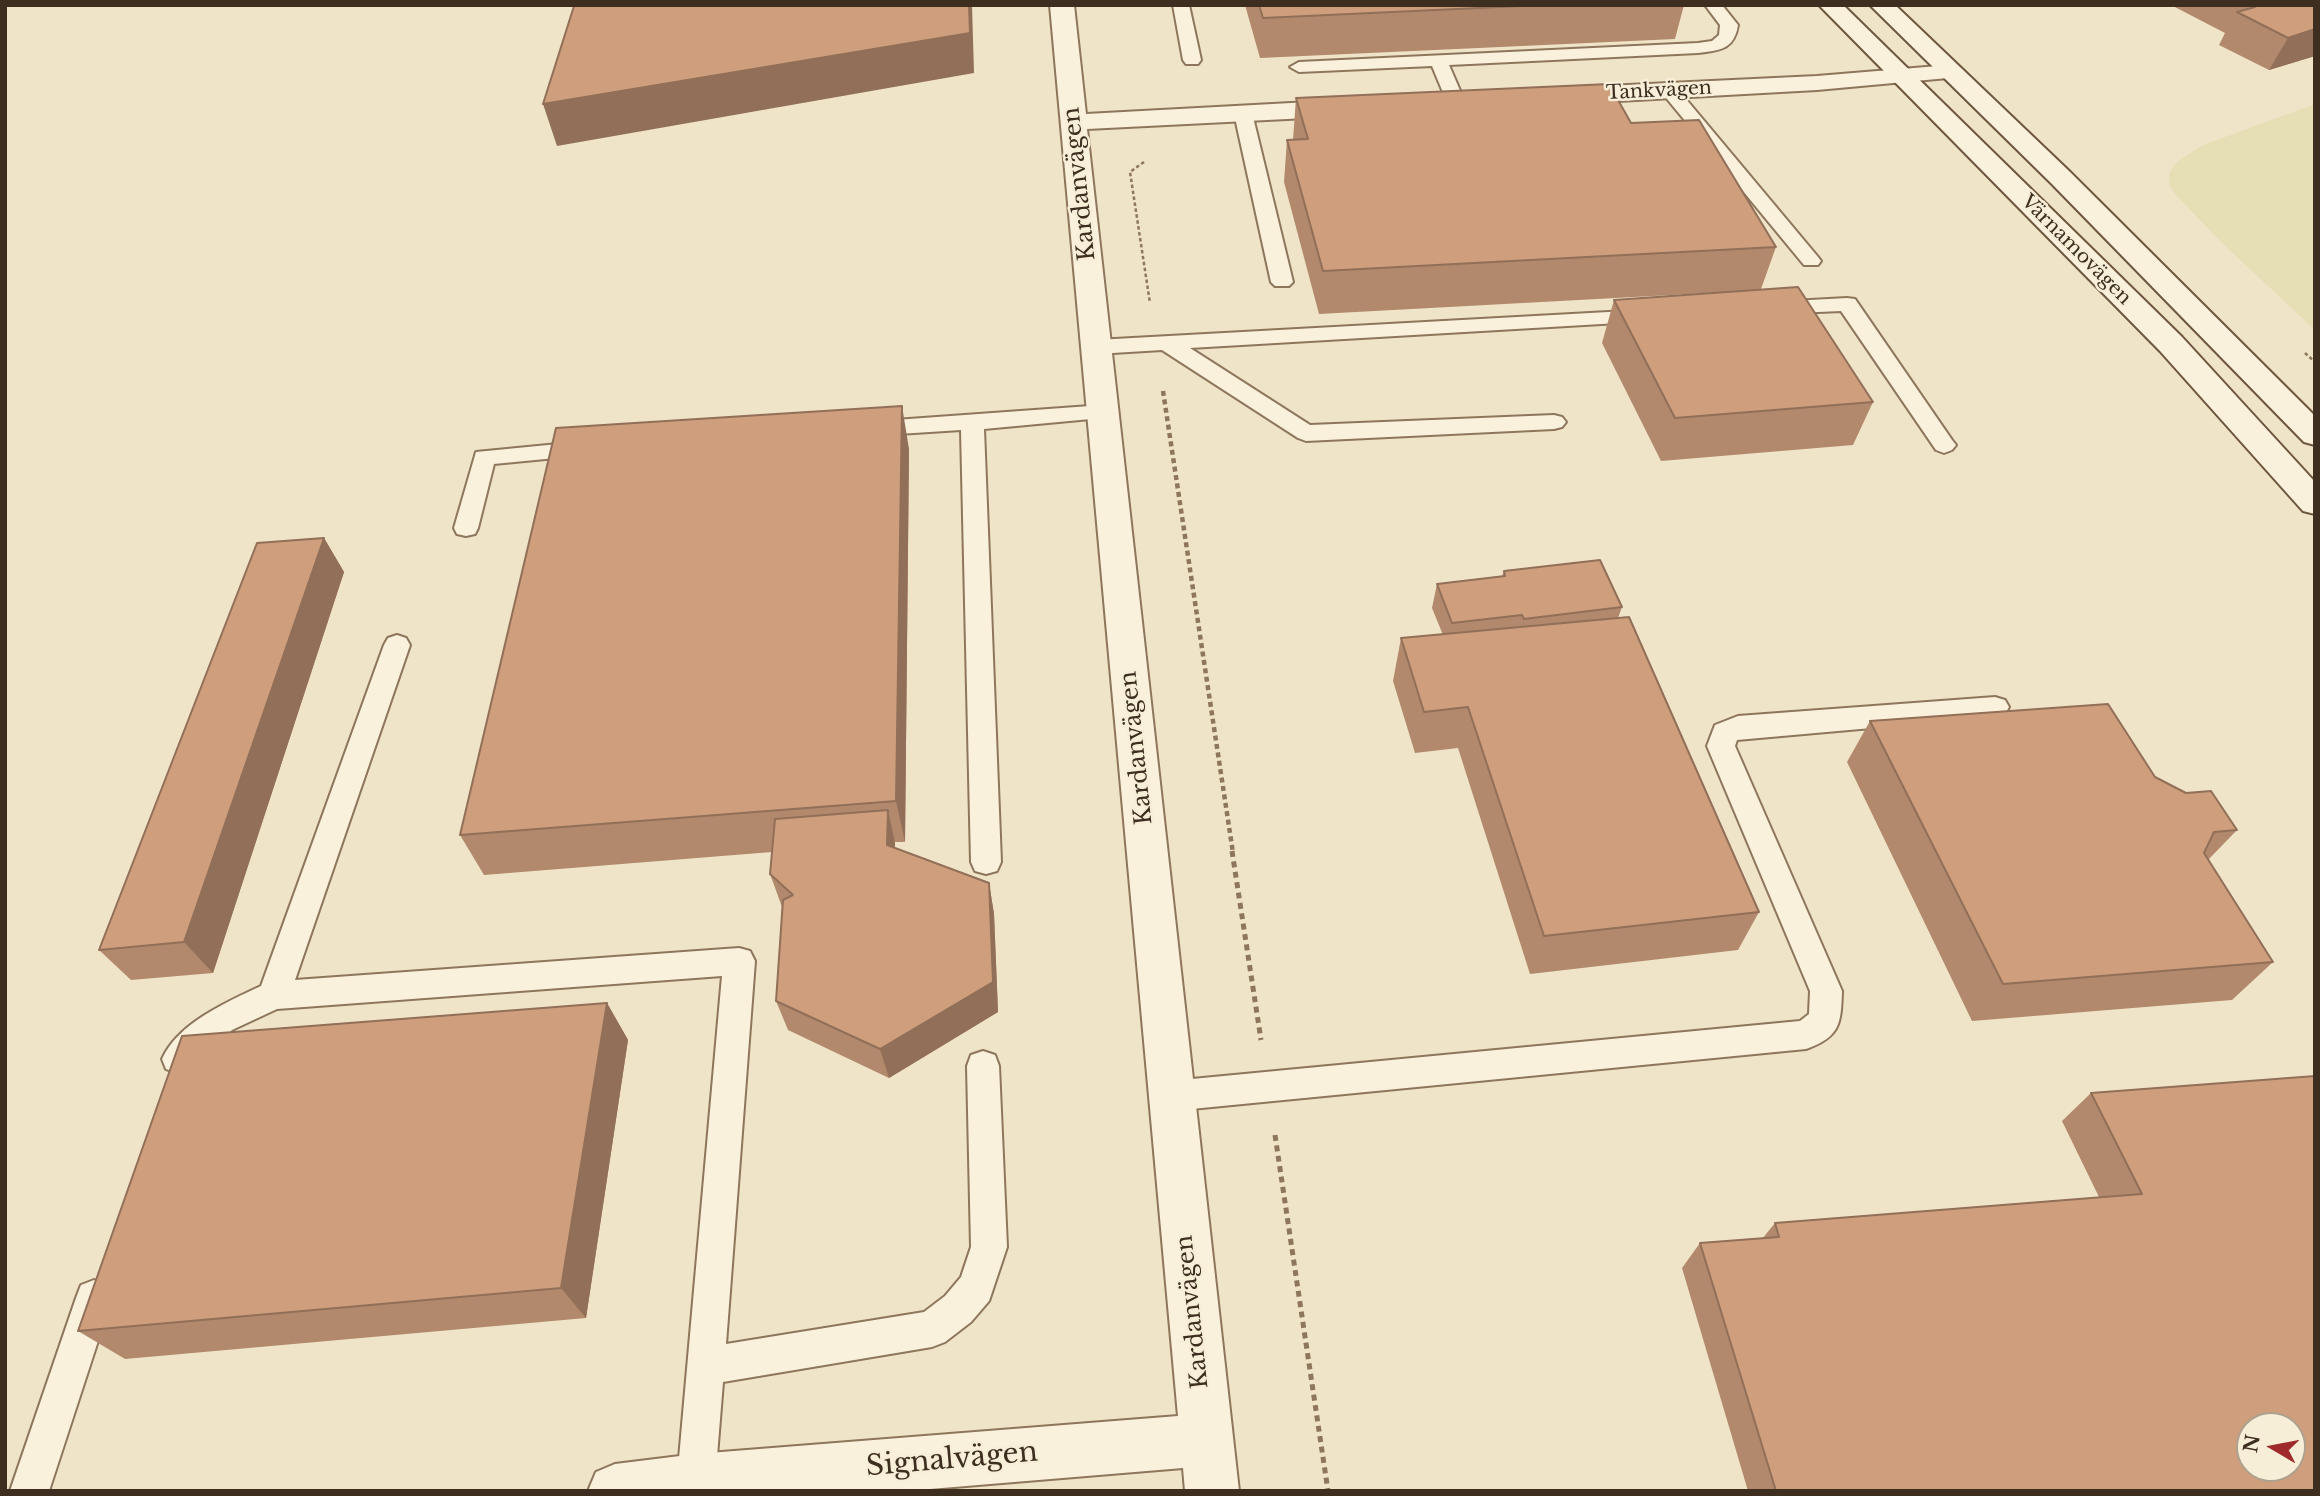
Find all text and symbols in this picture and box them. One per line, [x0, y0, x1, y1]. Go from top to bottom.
street label: Tankvägen [1606, 77, 1712, 105]
street label: Kardanvägen [1058, 106, 1102, 262]
street label: Värnamovägen [2016, 190, 2136, 310]
street label: Kardanvägen [1115, 670, 1159, 826]
street label: Kardanvägen [1171, 1234, 1215, 1390]
north arrow [2236, 1412, 2306, 1482]
text: N [2239, 1433, 2265, 1454]
street label: Signalvägen [865, 1436, 1039, 1484]

